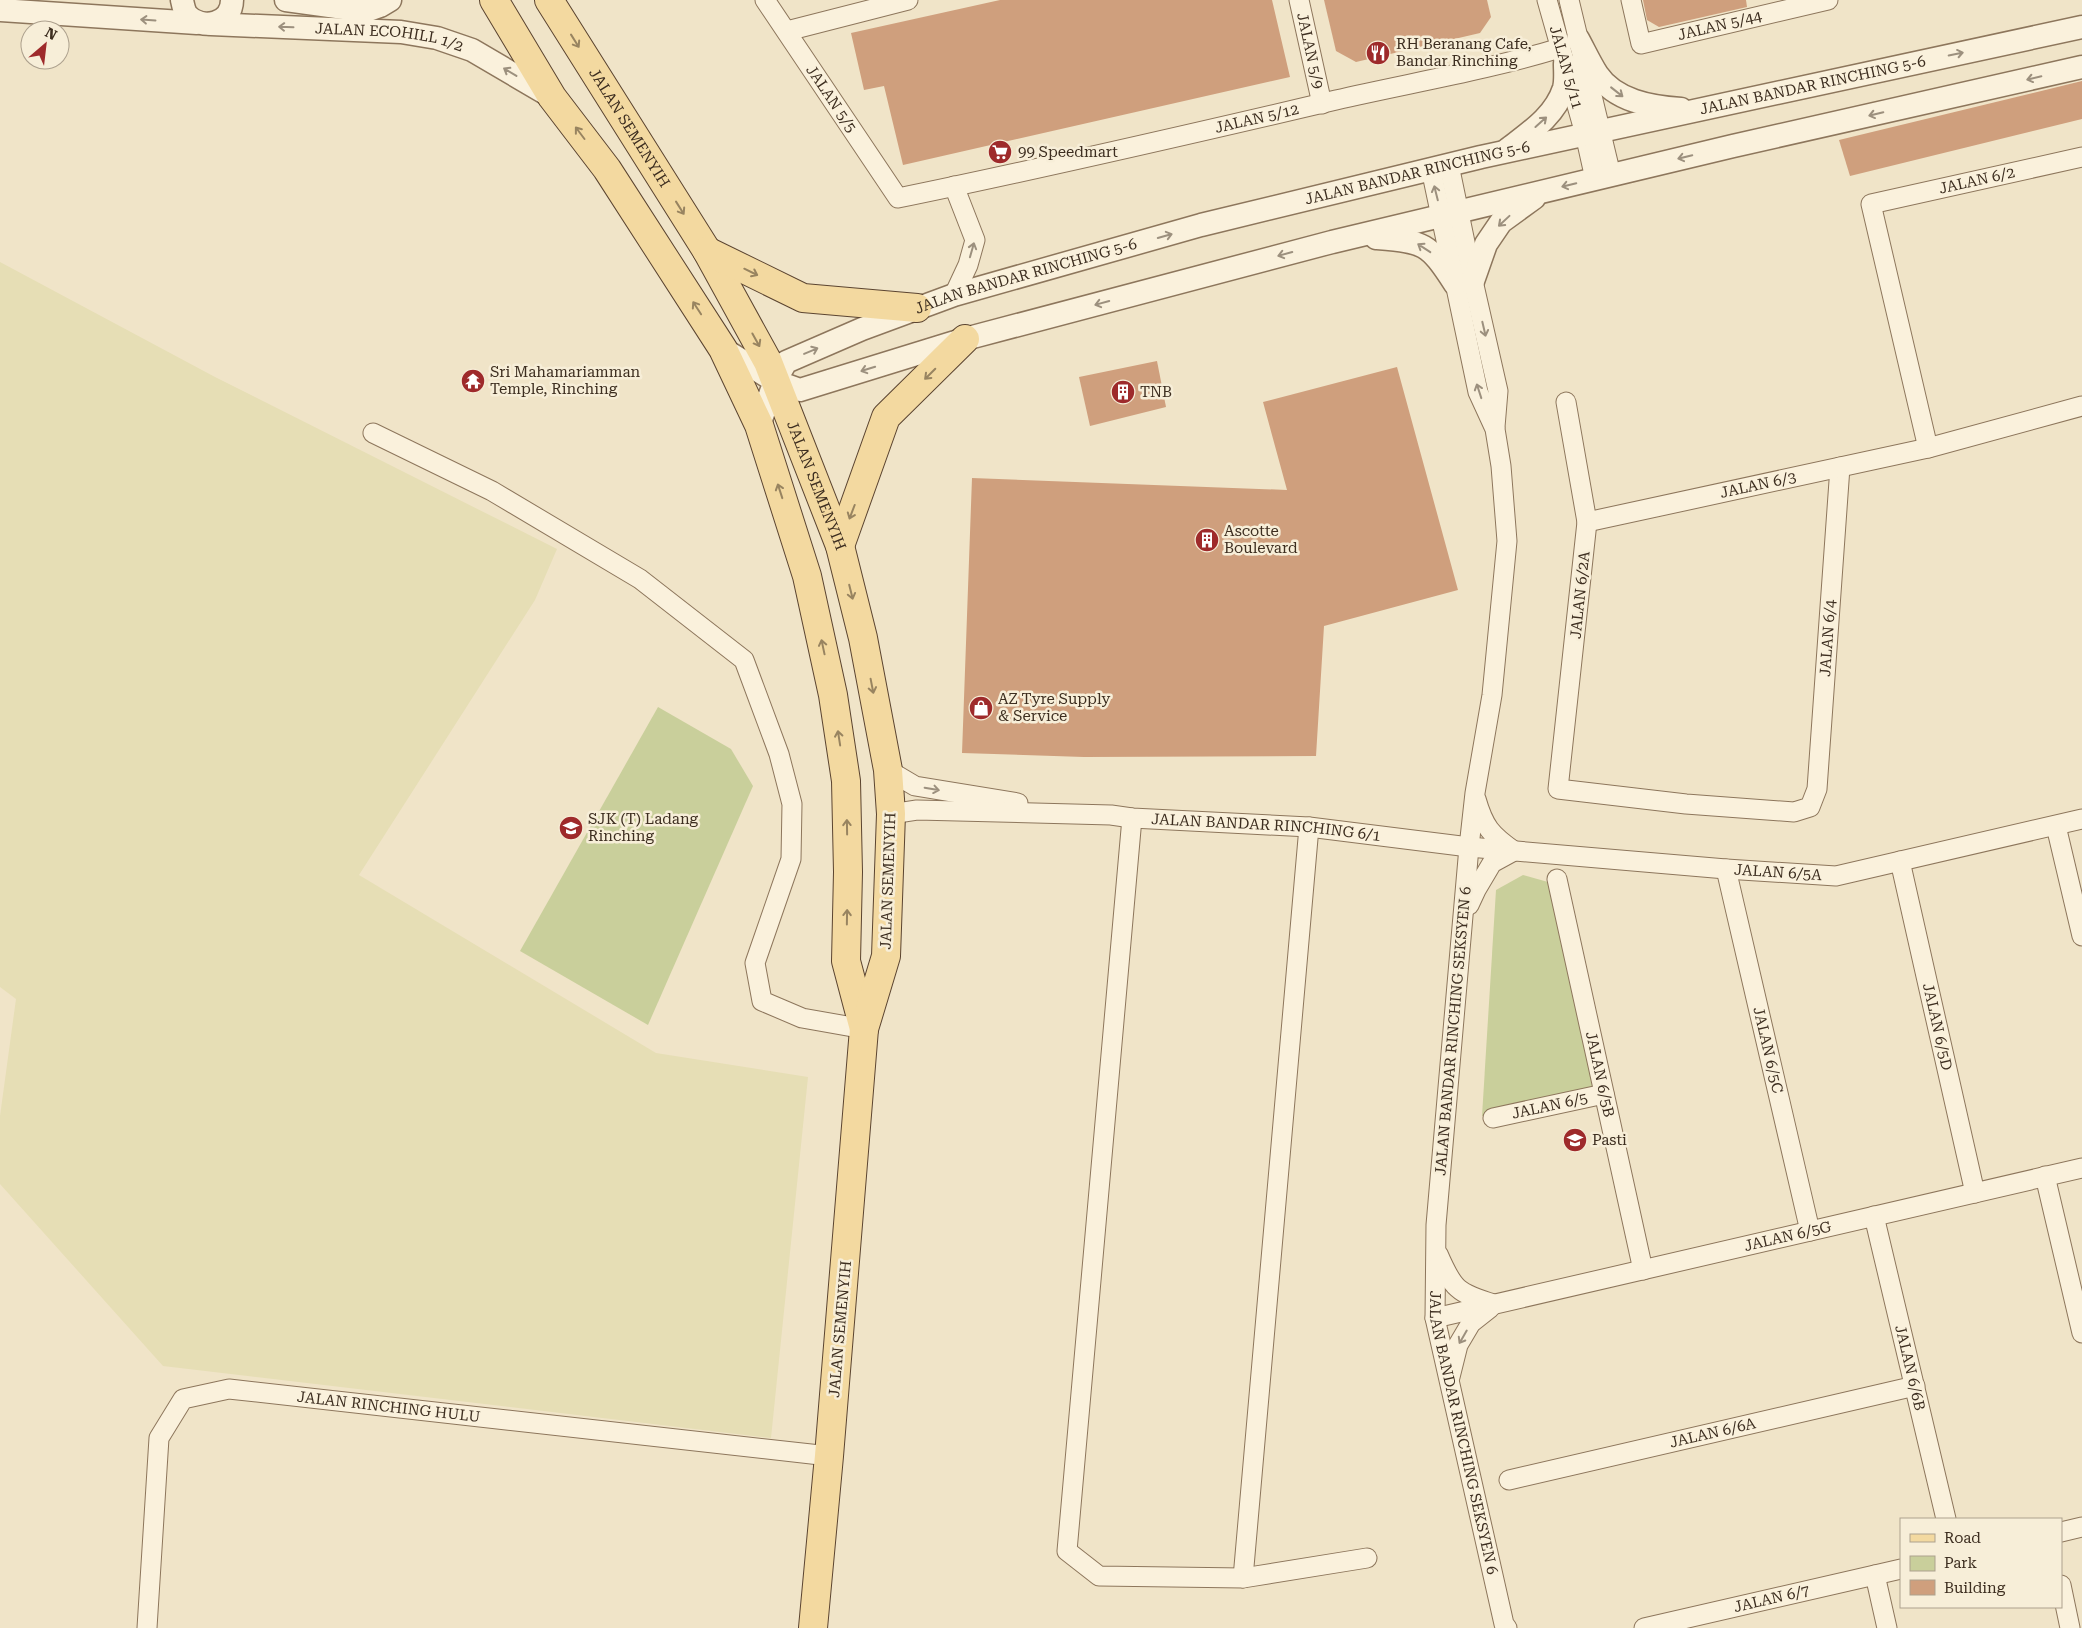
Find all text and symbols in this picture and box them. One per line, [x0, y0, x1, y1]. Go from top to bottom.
street label: JALAN 5/44 [1676, 7, 1764, 44]
street label: JALAN 5/9 [1293, 11, 1327, 91]
one-way arrow [141, 15, 157, 24]
street label: JALAN ECOHILL 1/2 [314, 19, 466, 55]
north arrow [20, 20, 70, 70]
one-way arrow [279, 23, 295, 32]
text: N [43, 24, 60, 43]
street label: JALAN 5/11 [1546, 24, 1586, 111]
one-way arrow [570, 34, 580, 48]
place label: RH Beranang Cafe, Bandar Rinching [1396, 35, 1532, 70]
restaurant icon: RH Beranang Cafe, Bandar Rinching [1365, 40, 1391, 66]
one-way arrow [1948, 49, 1964, 58]
street label: JALAN BANDAR RINCHING 5-6 [1698, 52, 1927, 118]
street label: JALAN 5/5 [802, 62, 860, 136]
street label: JALAN SEMENYIH [585, 65, 674, 191]
one-way arrow [504, 67, 518, 77]
one-way arrow [2027, 74, 2043, 83]
one-way arrow [1610, 86, 1623, 97]
street label: JALAN 5/12 [1213, 100, 1301, 137]
one-way arrow [1868, 110, 1884, 119]
one-way arrow [1535, 116, 1547, 128]
one-way arrow [574, 127, 585, 140]
street label: JALAN BANDAR RINCHING 5-6 [1303, 138, 1532, 208]
supermarket icon: 99 Speedmart [987, 139, 1013, 165]
place label: 99 Speedmart [1018, 143, 1118, 161]
one-way arrow [1678, 153, 1694, 162]
street label: JALAN 6/2 [1937, 163, 2017, 198]
one-way arrow [1561, 181, 1577, 190]
one-way arrow [1431, 185, 1440, 201]
one-way arrow [675, 201, 685, 215]
one-way arrow [1498, 215, 1510, 227]
one-way arrow [1156, 230, 1172, 240]
street label: JALAN BANDAR RINCHING 5-6 [912, 235, 1139, 318]
one-way arrow [968, 243, 978, 259]
one-way arrow [1417, 243, 1431, 253]
one-way arrow [1278, 250, 1294, 260]
one-way arrow [743, 268, 758, 278]
one-way arrow [1094, 299, 1110, 308]
one-way arrow [691, 302, 701, 316]
one-way arrow [1480, 320, 1489, 336]
one-way arrow [751, 332, 761, 346]
one-way arrow [803, 346, 818, 356]
place label: Sri Mahamariamman Temple, Rinching [490, 363, 641, 398]
one-way arrow [861, 365, 877, 375]
temple icon: Sri Mahamariamman Temple, Rinching [460, 368, 486, 394]
one-way arrow [924, 368, 937, 380]
building icon: TNB [1110, 379, 1136, 405]
place label: TNB [1140, 383, 1172, 401]
one-way arrow [1473, 383, 1483, 399]
street label: JALAN SEMENYIH [783, 418, 850, 553]
street label: JALAN 6/3 [1718, 468, 1798, 502]
one-way arrow [775, 483, 784, 499]
one-way arrow [847, 504, 857, 519]
place label: Ascotte Boulevard [1224, 522, 1298, 557]
building icon: Ascotte Boulevard [1194, 527, 1220, 553]
street label: JALAN 6/2A [1566, 550, 1594, 640]
one-way arrow [847, 584, 856, 600]
street label: JALAN 6/4 [1816, 598, 1840, 677]
one-way arrow [817, 640, 827, 656]
one-way arrow [867, 677, 877, 693]
place label: AZ Tyre Supply & Service [998, 690, 1111, 725]
shop icon: AZ Tyre Supply & Service [968, 695, 994, 721]
one-way arrow [834, 730, 844, 746]
one-way arrow [923, 785, 939, 795]
place label: SJK (T) Ladang Rinching [588, 810, 699, 845]
street label: JALAN BANDAR RINCHING 6/1 [1151, 810, 1382, 845]
street label: JALAN SEMENYIH [877, 812, 899, 950]
school or university icon: SJK (T) Ladang Rinching [558, 815, 584, 841]
one-way arrow [842, 819, 852, 836]
street label: JALAN 6/5A [1733, 861, 1823, 884]
street label: JALAN BANDAR RINCHING SEKSYEN 6 [1431, 886, 1475, 1176]
one-way arrow [843, 909, 852, 925]
street label: JALAN 6/5D [1919, 981, 1956, 1072]
street label: JALAN 6/5C [1749, 1005, 1787, 1095]
street label: JALAN 6/5B [1582, 1030, 1618, 1119]
street label: JALAN 6/5 [1510, 1089, 1589, 1123]
school or university icon: Pasti [1562, 1127, 1588, 1153]
place label: Pasti [1592, 1131, 1627, 1149]
street label: JALAN 6/5G [1742, 1217, 1833, 1255]
street label: JALAN SEMENYIH [825, 1260, 855, 1398]
street label: JALAN BANDAR RINCHING SEKSYEN 6 [1426, 1290, 1502, 1576]
street label: JALAN 6/6B [1891, 1323, 1929, 1412]
one-way arrow [1457, 1330, 1467, 1344]
street label: JALAN RINCHING HULU [296, 1388, 481, 1426]
street label: JALAN 6/6A [1668, 1414, 1758, 1452]
legend [1900, 1518, 2062, 1608]
text: Road [1944, 1529, 1981, 1547]
text: Park [1944, 1554, 1978, 1572]
text: Building [1944, 1579, 2006, 1597]
street label: JALAN 6/7 [1732, 1581, 1811, 1616]

